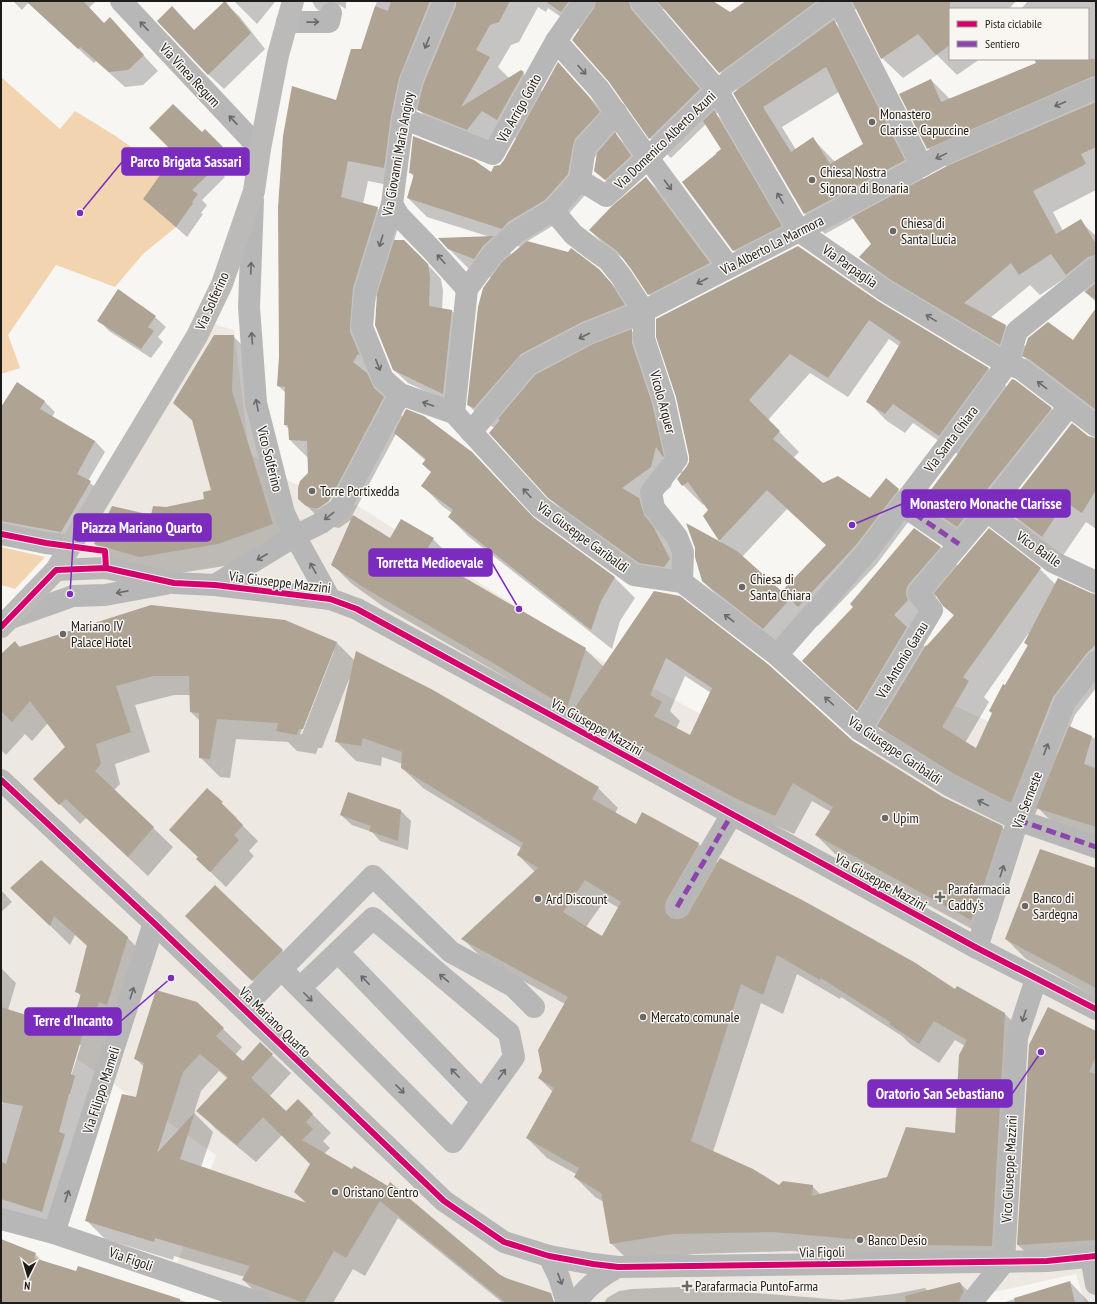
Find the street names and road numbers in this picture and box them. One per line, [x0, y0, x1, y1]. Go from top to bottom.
street label: Via Vinea Regum [155, 39, 224, 111]
street label: Via Arrigo Goito [492, 70, 545, 146]
street label: Via Domenico Alberto Azuni [610, 87, 719, 194]
street label: Via Giovanni Maria Angioy [378, 90, 418, 219]
street label: Via Alberto La Marmora [716, 211, 827, 279]
street label: Via Parpaglia [818, 240, 881, 291]
street label: Via Solferino [191, 269, 233, 334]
street label: Vicolo Arquer [646, 368, 680, 436]
street label: Via Santa Chiara [919, 402, 982, 477]
street label: Vico Solferino [253, 423, 287, 494]
street label: Via Giuseppe Garibaldi [533, 497, 632, 576]
street label: Vico Baille [1012, 526, 1065, 571]
street label: Via Giuseppe Mazzini [227, 567, 332, 597]
street label: Via Antonio Garau [872, 618, 932, 703]
street label: Via Giuseppe Mazzini [547, 694, 646, 760]
street label: Via Giuseppe Garibaldi [844, 712, 945, 788]
street label: Via Serneste [1008, 769, 1046, 832]
street label: Via Giuseppe Mazzini [831, 849, 930, 915]
street label: Via Mariano Quarto [234, 982, 315, 1061]
street label: Via Filippo Mameli [78, 1044, 123, 1137]
street label: Vico Giuseppe Mazzini [997, 1115, 1021, 1224]
street label: Via Figoli [106, 1243, 155, 1275]
street label: Via Figoli [798, 1243, 845, 1261]

